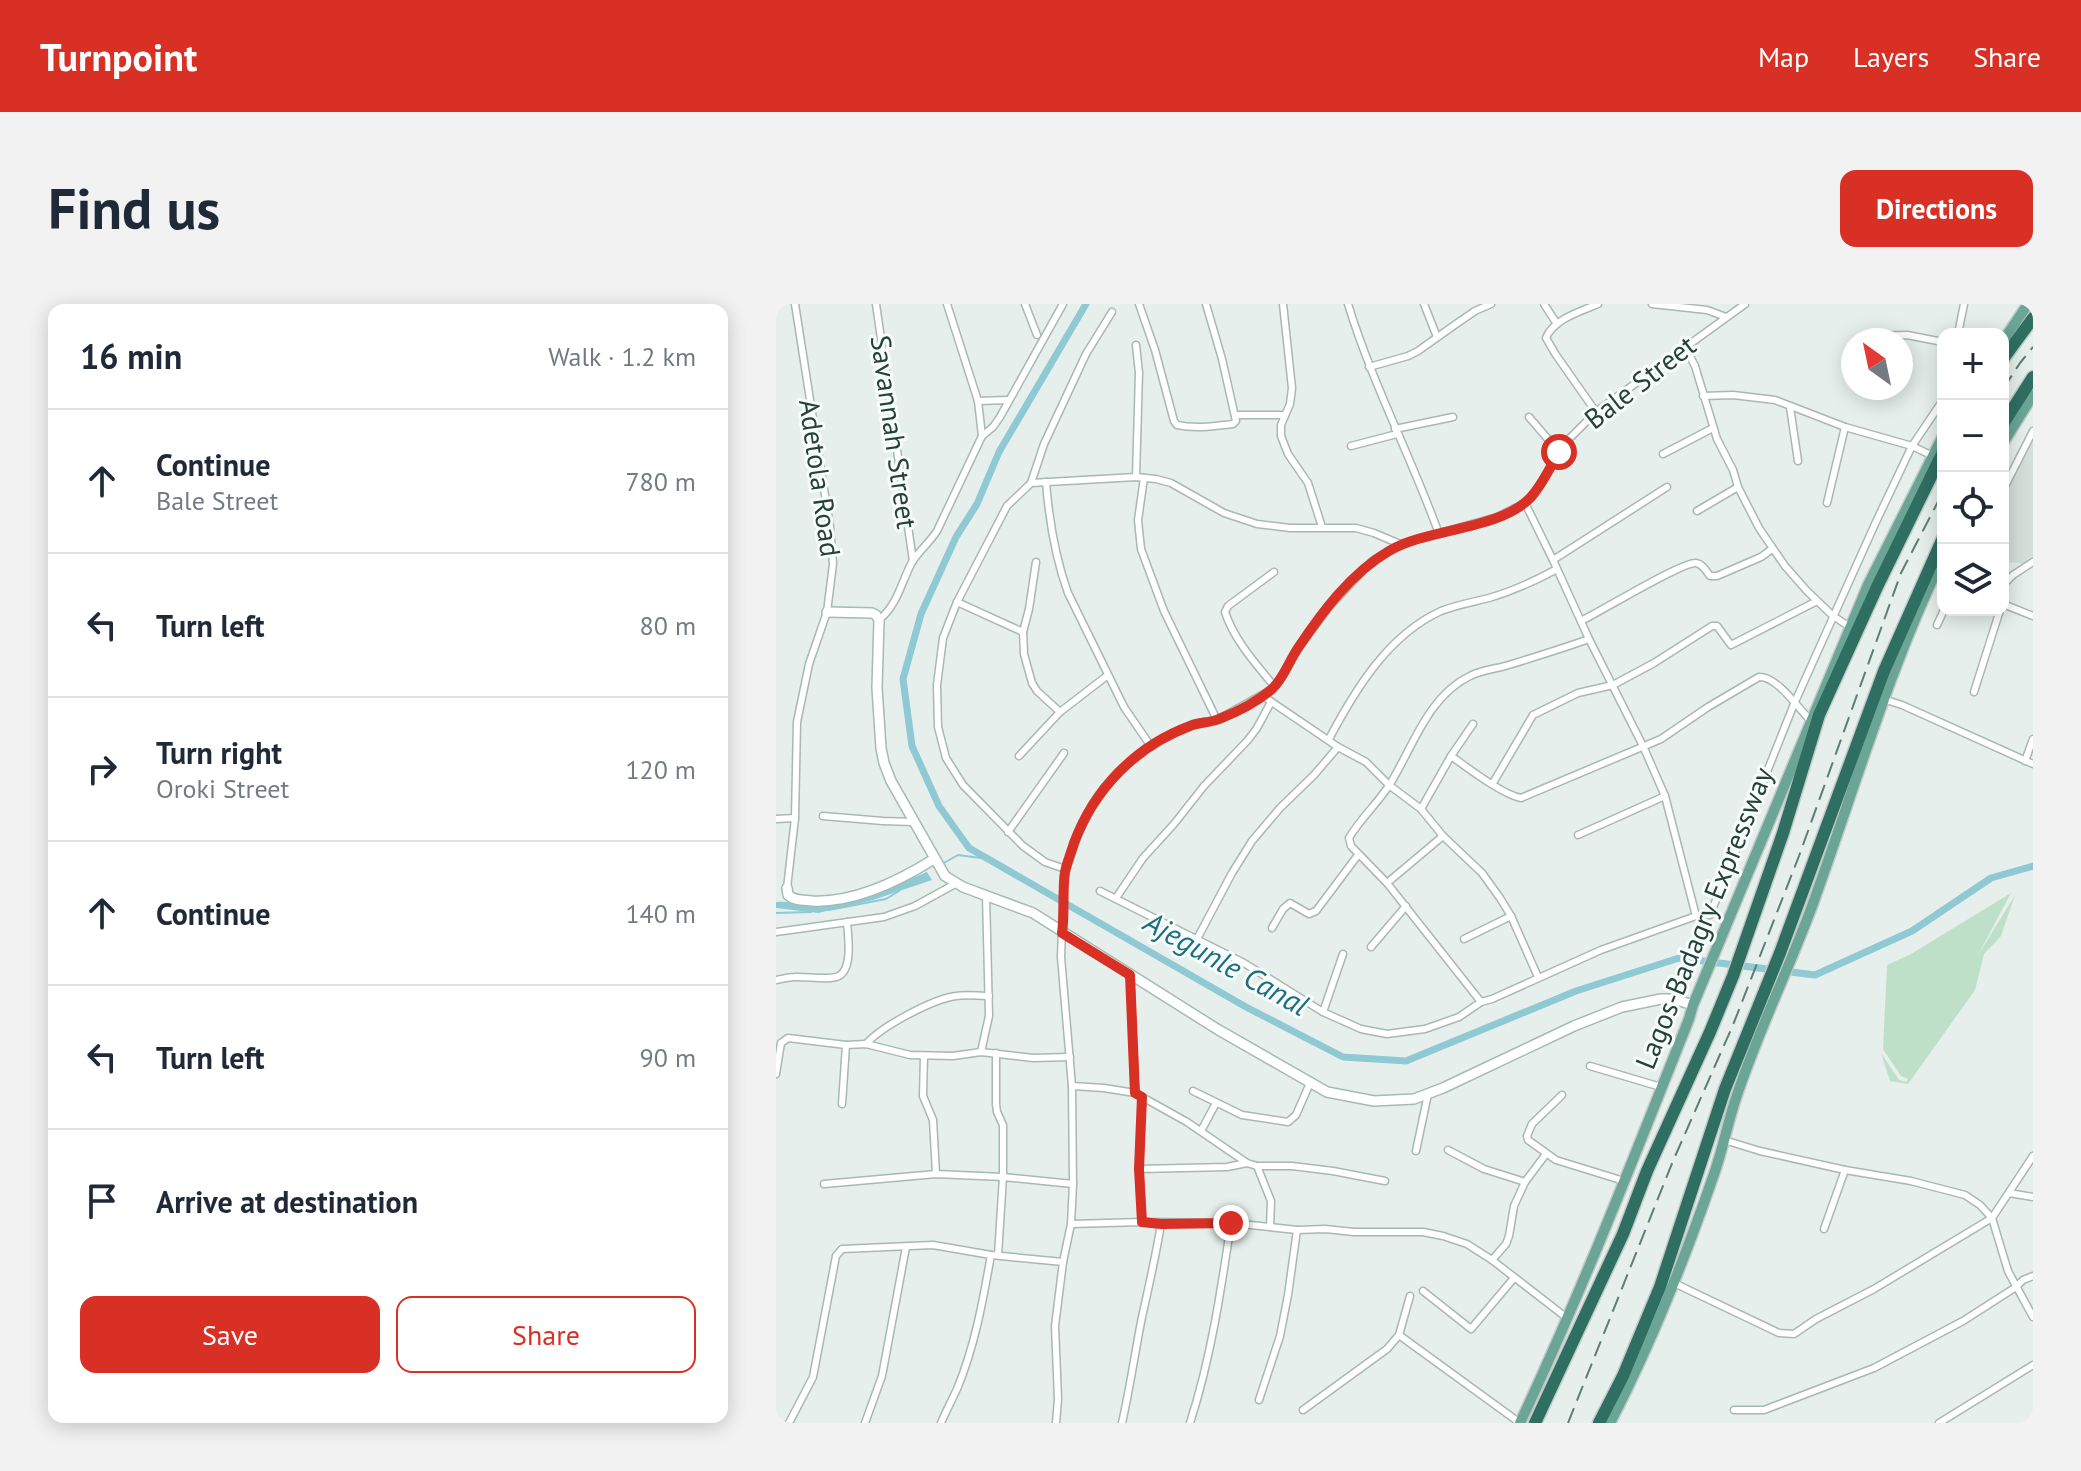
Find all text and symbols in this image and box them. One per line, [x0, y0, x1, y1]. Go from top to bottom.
text: Turnpoint [40, 32, 197, 81]
text: Map [1758, 38, 1809, 75]
text: Layers [1853, 38, 1929, 75]
text: Share [1973, 38, 2041, 75]
button: Directions [1840, 170, 2033, 247]
text: Find us [48, 172, 220, 244]
street label: Bale Street [1576, 326, 1703, 437]
north arrow [1841, 328, 1913, 400]
map controls [1937, 328, 2009, 616]
button: + [1937, 328, 2009, 400]
street label: Savannah Street [863, 333, 926, 532]
text: 16 min [80, 334, 182, 378]
text: Walk · 1.2 km [548, 340, 696, 373]
street label: Adetola Road [791, 397, 850, 559]
button: − [1937, 400, 2009, 472]
route start [1541, 434, 1577, 470]
text: Continue [156, 445, 270, 484]
icon: ahead [80, 459, 124, 503]
text: 780 m [625, 465, 696, 498]
button: locate [1937, 472, 2009, 544]
text: Bale Street [156, 484, 278, 517]
button: layers [1937, 544, 2009, 616]
icon: left [80, 603, 124, 647]
text: Turn left [156, 606, 264, 645]
text: 80 m [640, 609, 696, 642]
text: Turn right [156, 733, 282, 772]
icon: right [80, 747, 124, 791]
text: 120 m [625, 753, 696, 786]
street label: Lagos-Badagry Expressway [1626, 761, 1781, 1074]
text: Oroki Street [156, 772, 289, 805]
icon: ahead [80, 891, 124, 935]
text: Continue [156, 894, 270, 933]
text: 140 m [625, 897, 696, 930]
water label: Ajegunle Canal [1137, 901, 1316, 1024]
icon: left [80, 1035, 124, 1079]
text: Turn left [156, 1038, 264, 1077]
text: 90 m [640, 1041, 696, 1074]
icon: arrive [80, 1179, 124, 1223]
text: Arrive at destination [156, 1182, 418, 1221]
route end [1213, 1205, 1249, 1241]
button: Save [80, 1296, 380, 1373]
button: Share [396, 1296, 696, 1373]

